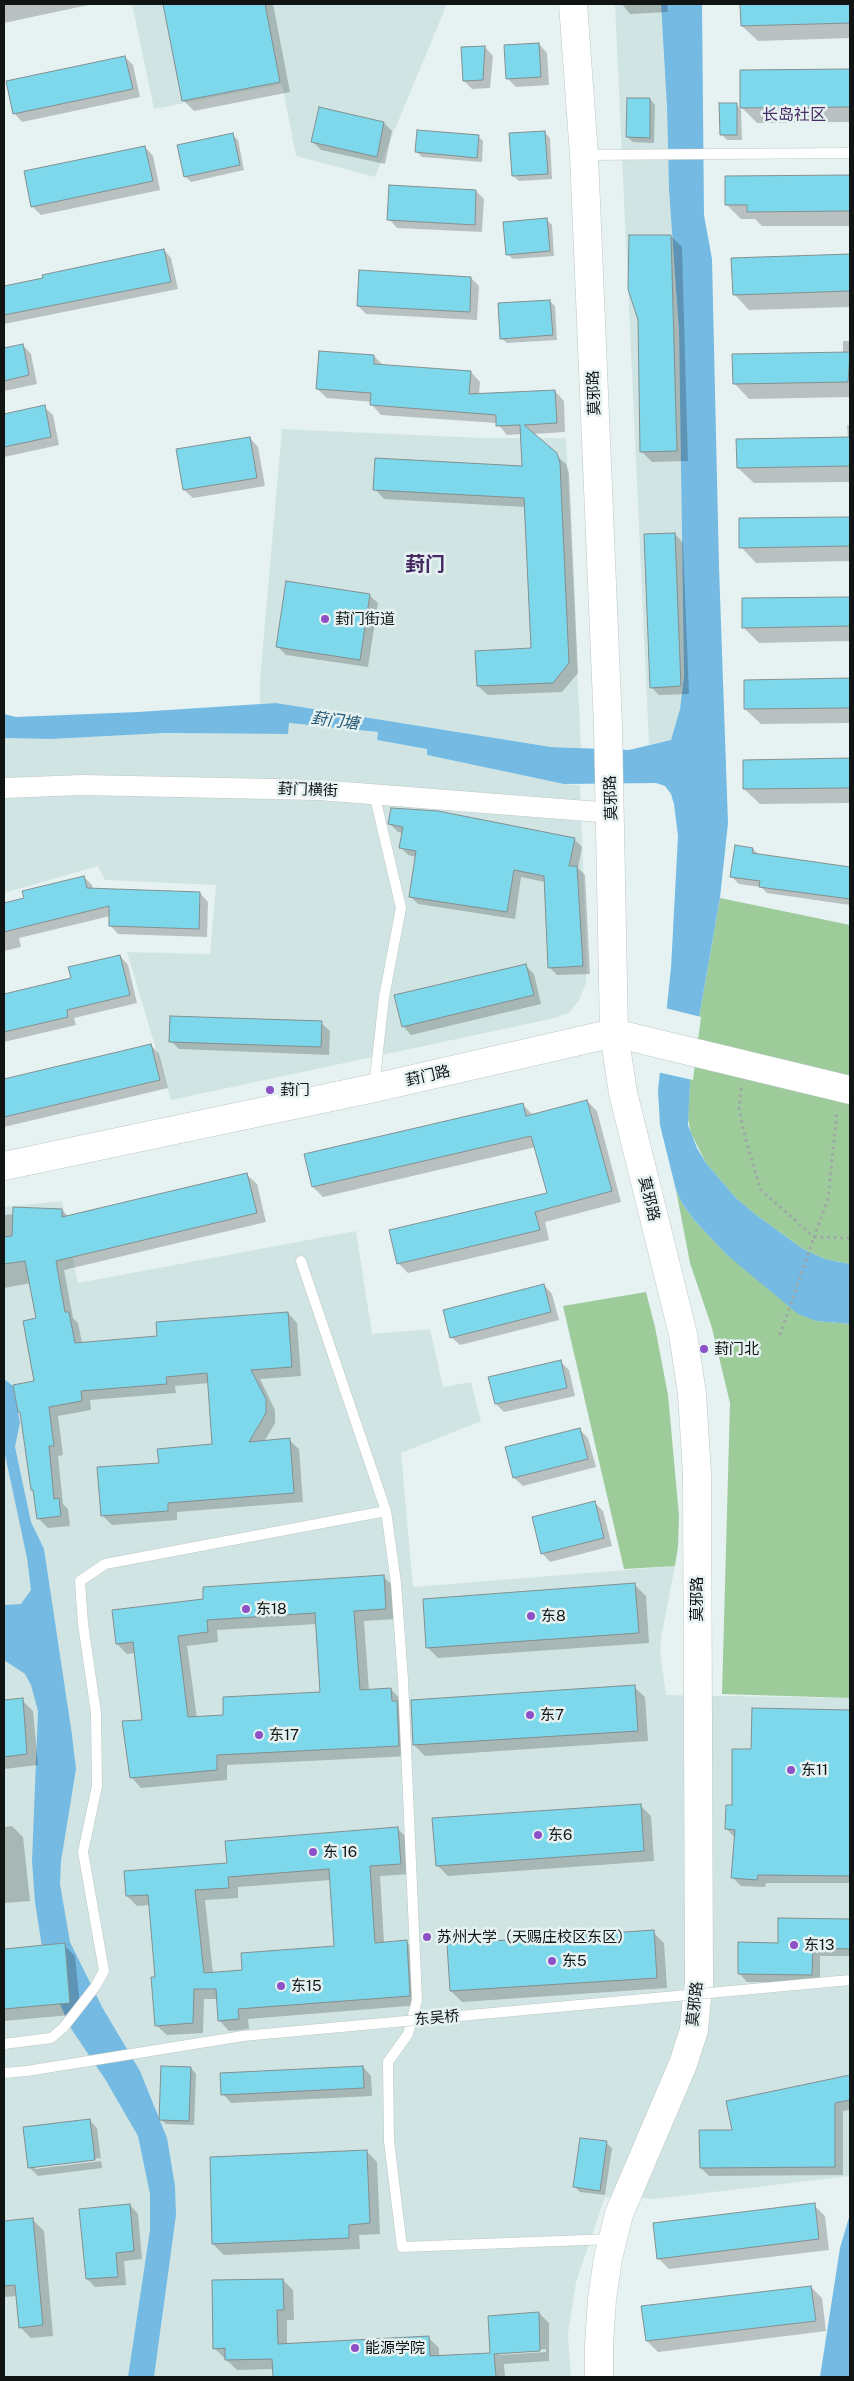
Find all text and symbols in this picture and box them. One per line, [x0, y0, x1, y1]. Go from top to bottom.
district label: 长岛社区 [762, 105, 826, 125]
street label: 莫邪路 [584, 370, 604, 416]
district label: 葑门 [405, 553, 445, 577]
place label: 葑门街道 [335, 610, 395, 628]
marker: 葑门街道 [319, 613, 331, 625]
water label: 葑门塘 [310, 709, 360, 733]
street label: 莫邪路 [601, 775, 621, 821]
street label: 葑门横街 [278, 780, 338, 800]
street label: 葑门路 [404, 1062, 452, 1090]
place label: 葑门 [280, 1081, 310, 1099]
marker: 葑门 [264, 1084, 276, 1096]
street label: 莫邪路 [635, 1175, 663, 1223]
place label: 葑门北 [714, 1340, 759, 1358]
marker: 葑门北 [698, 1343, 710, 1355]
street label: 莫邪路 [688, 1577, 706, 1621]
place label: 东18 [256, 1600, 287, 1618]
marker: 东18 [240, 1603, 252, 1615]
place label: 东8 [541, 1607, 566, 1625]
marker: 东8 [525, 1610, 537, 1622]
place label: 东7 [540, 1706, 564, 1724]
marker: 东7 [524, 1709, 536, 1721]
place label: 东17 [269, 1726, 299, 1744]
marker: 东17 [253, 1729, 265, 1741]
place label: 东11 [801, 1761, 828, 1779]
marker: 东11 [785, 1764, 797, 1776]
place label: 东6 [548, 1826, 572, 1844]
marker: 东6 [532, 1829, 544, 1841]
place label: 东 16 [323, 1843, 357, 1861]
marker: 东 16 [307, 1846, 319, 1858]
place label: 苏州大学（天赐庄校区东区） [437, 1928, 632, 1946]
marker: 苏州大学（天赐庄校区东区） [421, 1931, 433, 1943]
place label: 东13 [804, 1936, 835, 1954]
marker: 东13 [788, 1939, 800, 1951]
place label: 东5 [562, 1952, 587, 1970]
marker: 东5 [546, 1955, 558, 1967]
place label: 东15 [291, 1977, 322, 1995]
marker: 东15 [275, 1980, 287, 1992]
street label: 莫邪路 [684, 1981, 706, 2027]
street label: 东吴桥 [414, 2007, 460, 2029]
place label: 能源学院 [365, 2339, 425, 2357]
marker: 能源学院 [349, 2342, 361, 2354]

